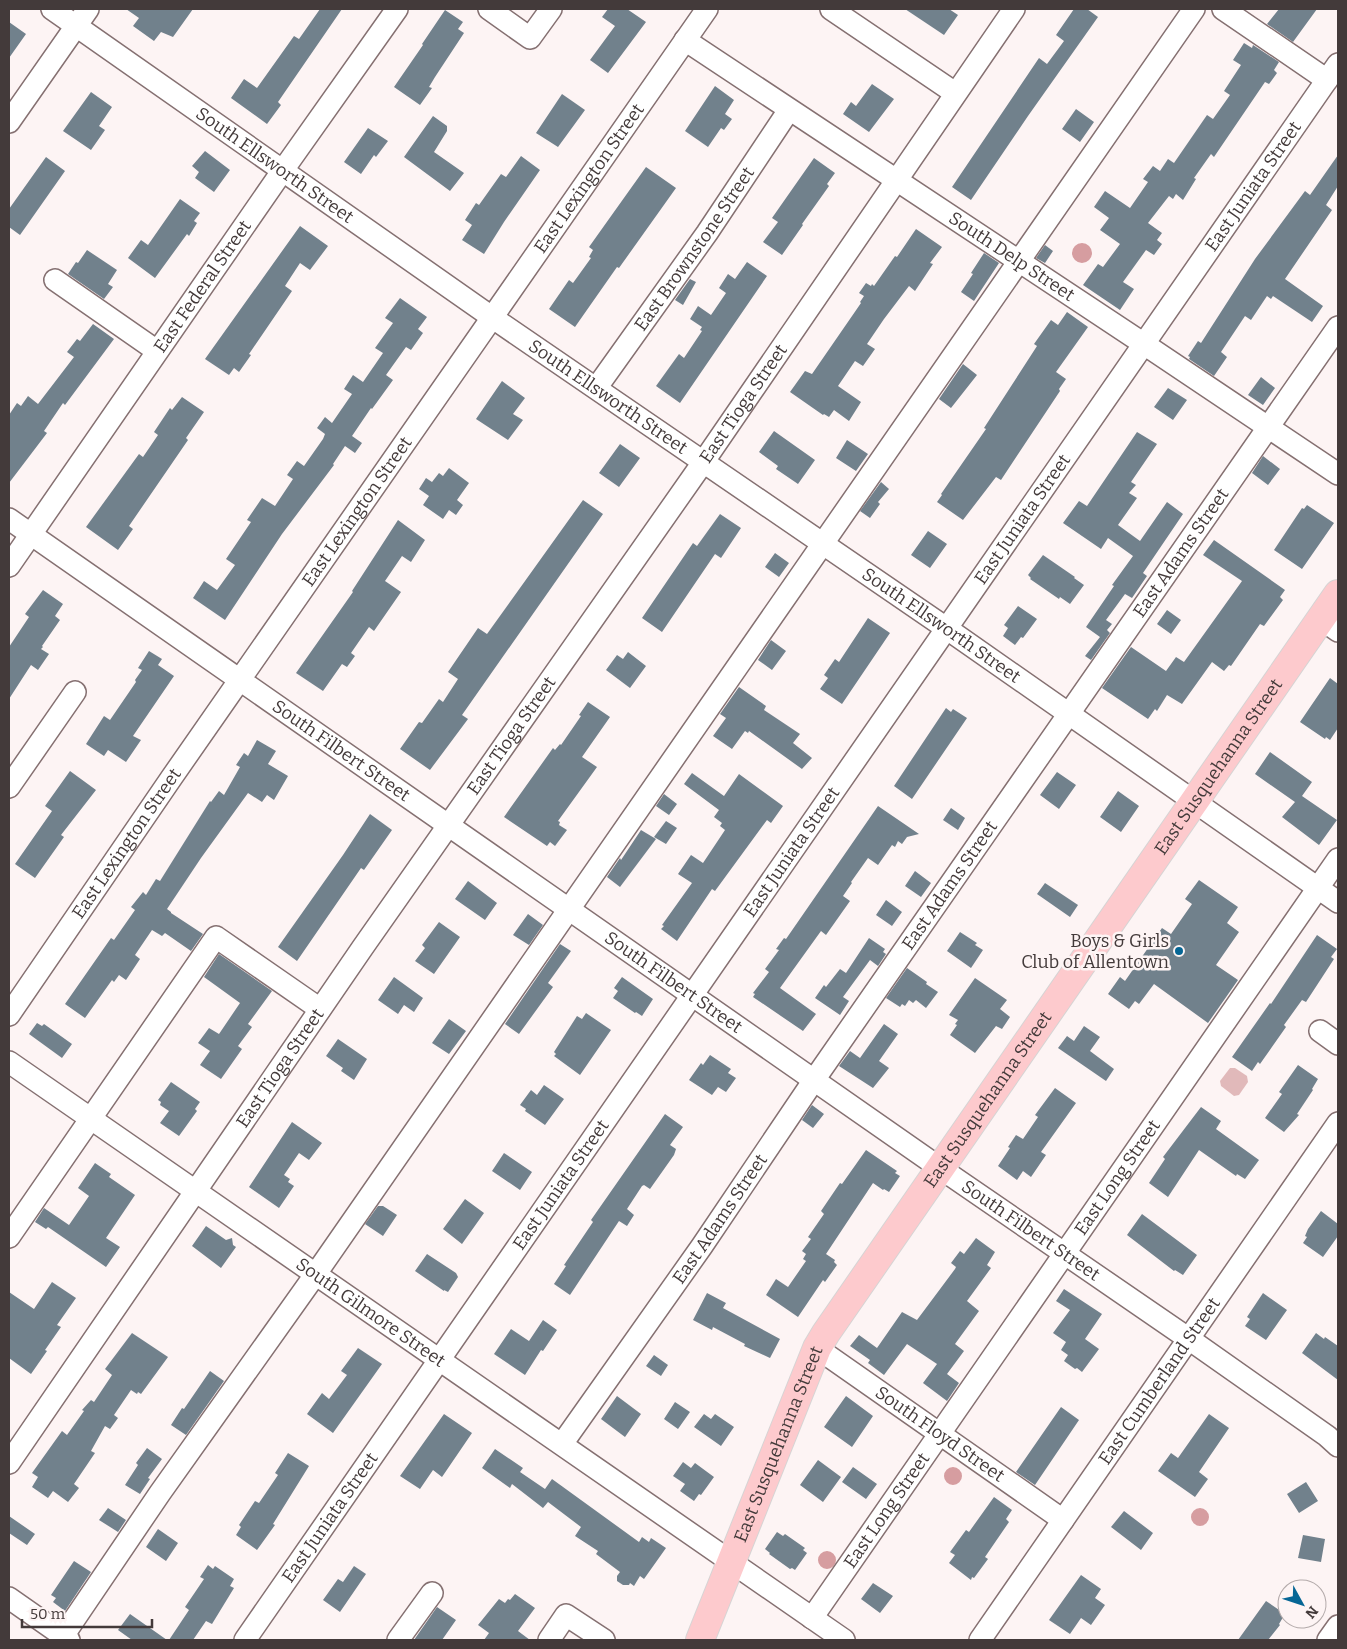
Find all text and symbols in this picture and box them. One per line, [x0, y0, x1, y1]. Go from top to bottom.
street label: East Lexington Street [529, 99, 649, 257]
street label: South Ellsworth Street [192, 102, 358, 228]
street label: East Juniata Street [1200, 117, 1306, 256]
street label: East Brownstone Street [630, 162, 759, 335]
street label: South Delp Street [945, 207, 1079, 306]
street label: East Federal Street [149, 216, 256, 357]
street label: South Ellsworth Street [525, 335, 692, 459]
street label: East Tioga Street [695, 339, 792, 467]
street label: East Lexington Street [297, 432, 417, 591]
street label: East Juniata Street [970, 449, 1075, 588]
street label: East Adams Street [1128, 484, 1234, 622]
street label: South Ellsworth Street [858, 563, 1025, 688]
street label: East Tioga Street [462, 672, 561, 799]
street label: East Susquehanna Street [1150, 674, 1287, 859]
street label: South Filbert Street [268, 695, 415, 806]
street label: East Lexington Street [67, 764, 186, 923]
street label: East Juniata Street [739, 782, 845, 921]
street label: East Adams Street [897, 816, 1002, 954]
street label: South Filbert Street [600, 927, 747, 1038]
place label: Boys & Girls Club of Allentown [1021, 930, 1170, 973]
marker: Boys & Girls Club of Allentown [1173, 945, 1185, 957]
street label: East Tioga Street [231, 1004, 329, 1132]
street label: East Susquehanna Street [919, 1007, 1057, 1192]
street label: East Juniata Street [508, 1115, 614, 1254]
street label: East Long Street [1070, 1115, 1165, 1239]
street label: East Adams Street [668, 1149, 772, 1288]
street label: South Filbert Street [957, 1175, 1105, 1286]
street label: South Gilmore Street [292, 1253, 450, 1372]
street label: East Cumberland Street [1094, 1293, 1225, 1469]
street label: East Susquehanna Street [729, 1342, 828, 1545]
street label: South Floyd Street [871, 1381, 1009, 1487]
street label: East Juniata Street [277, 1448, 383, 1587]
street label: East Long Street [839, 1448, 935, 1572]
north arrow [1277, 1579, 1327, 1629]
scale bar [22, 1596, 152, 1628]
text: N [1301, 1602, 1322, 1622]
text: 50 m [30, 1605, 66, 1623]

